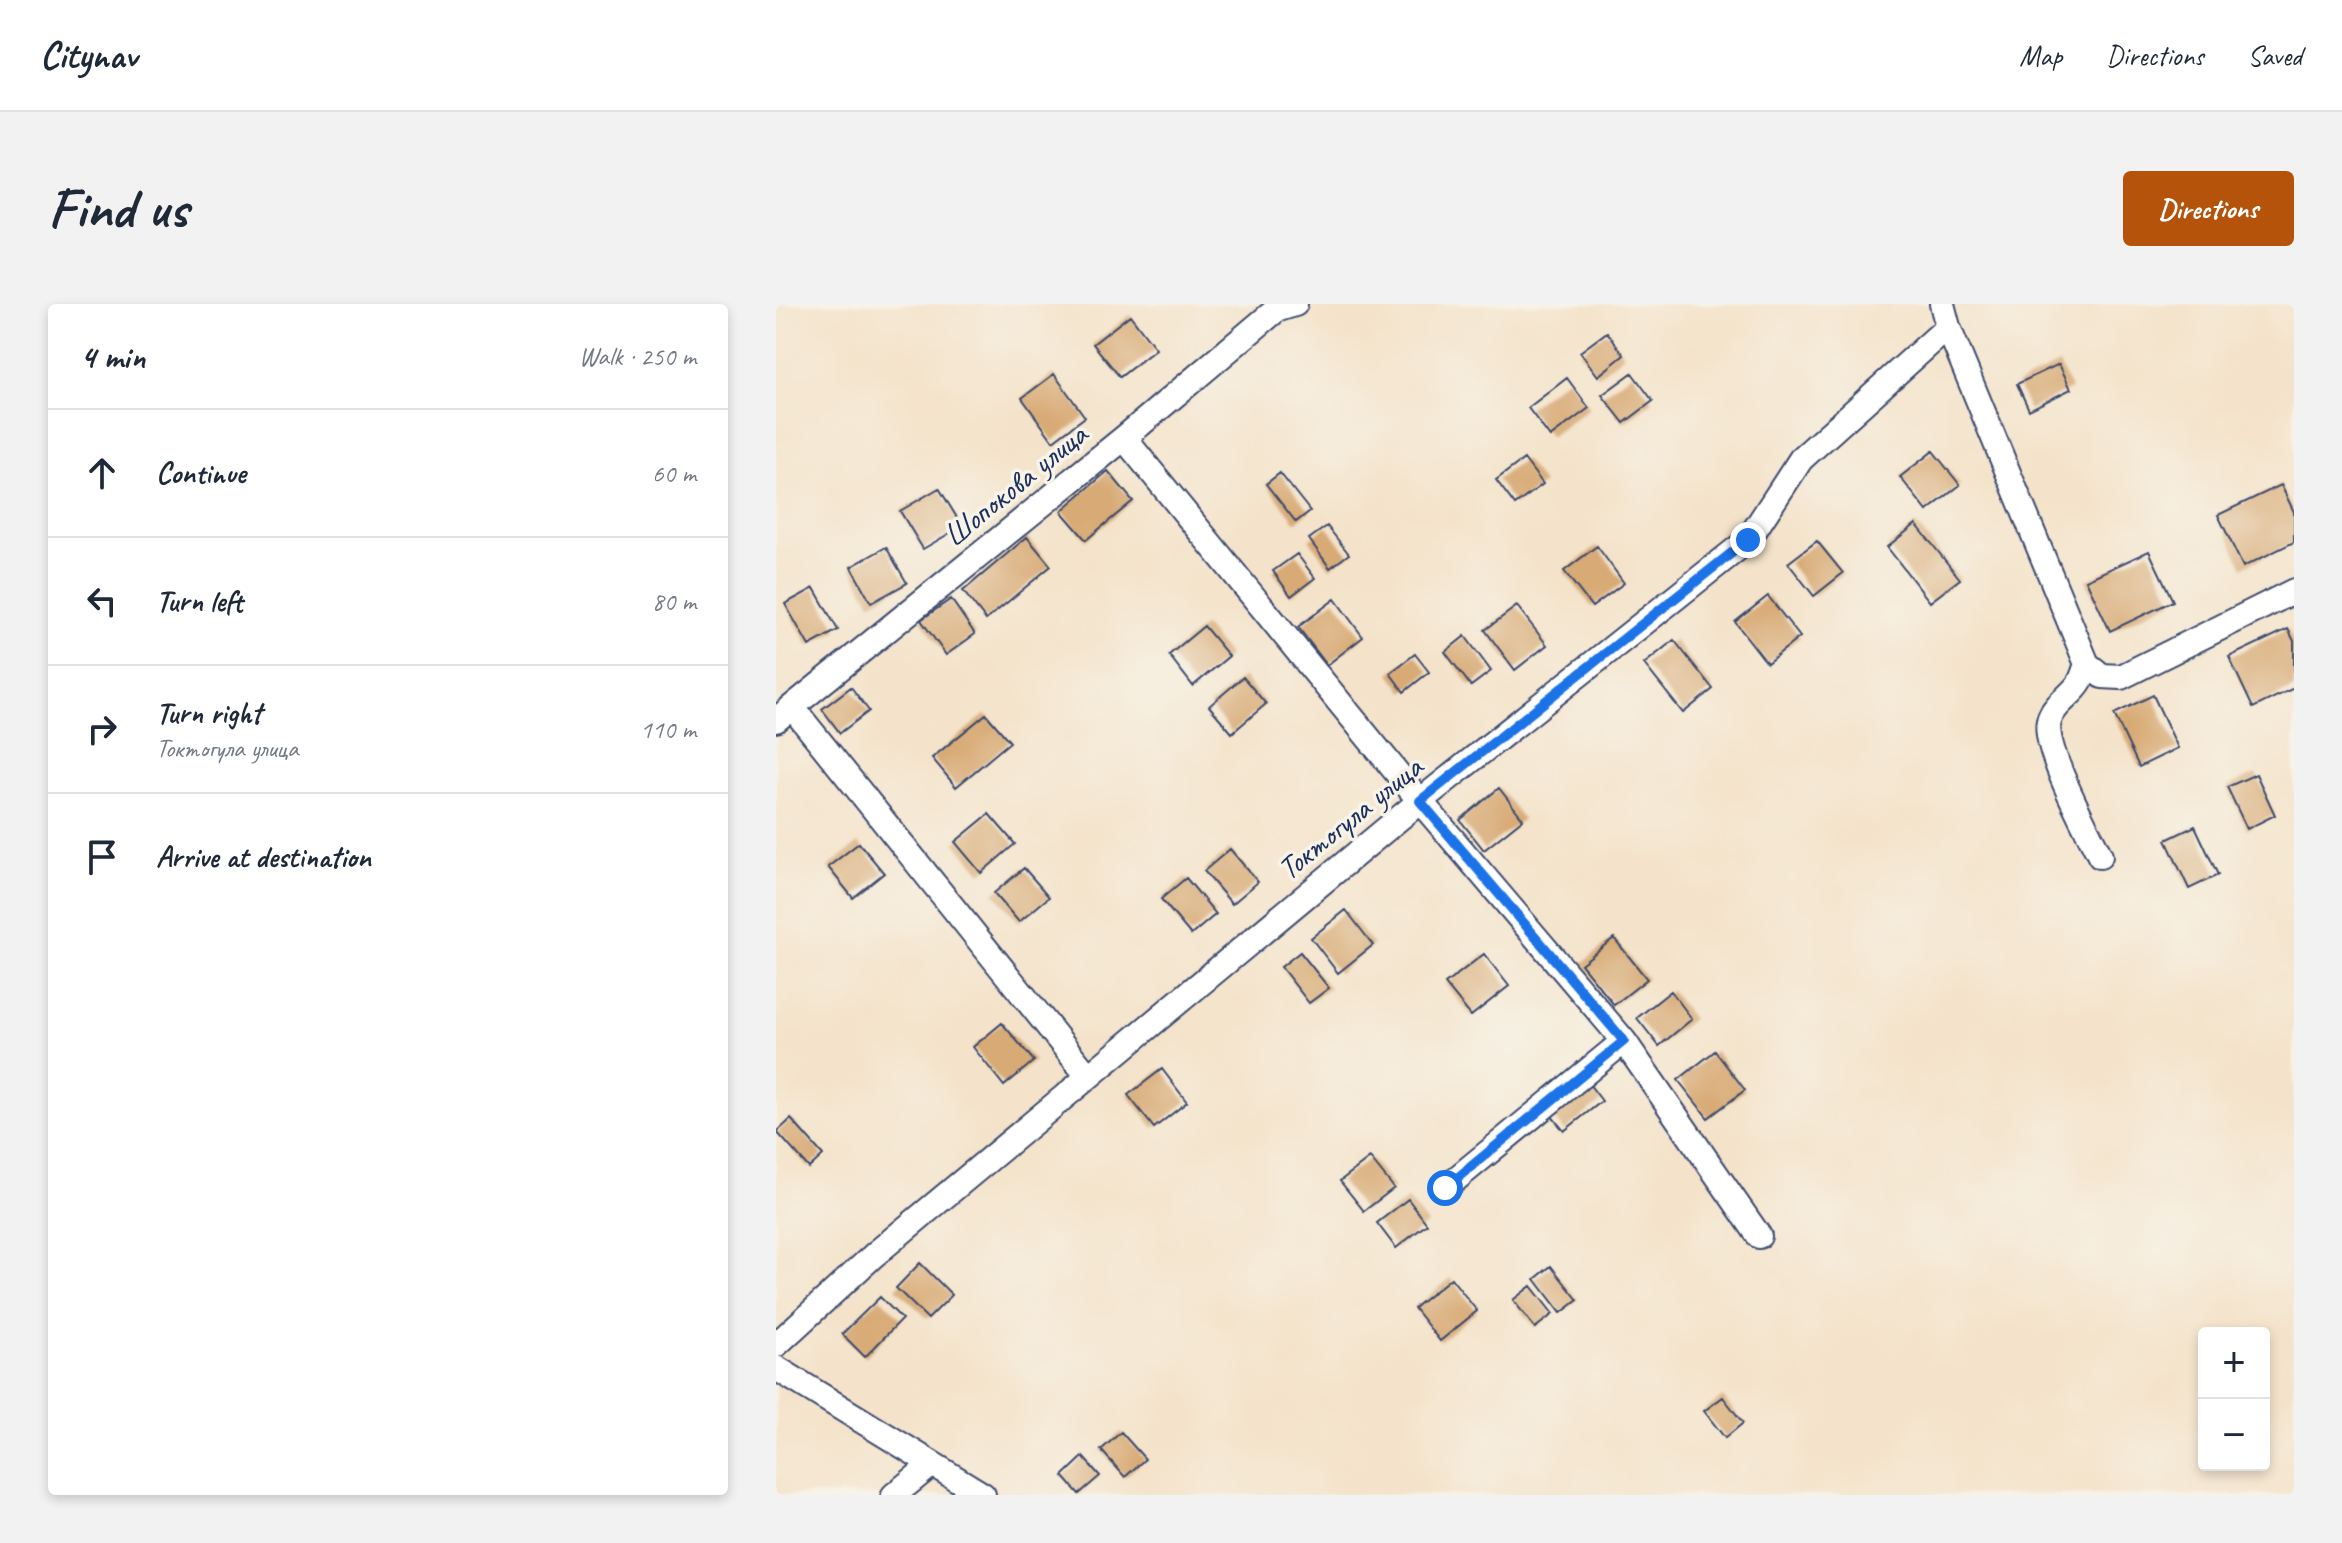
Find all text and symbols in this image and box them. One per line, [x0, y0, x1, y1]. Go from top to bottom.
text: Citynav [40, 32, 137, 79]
text: Map [2019, 38, 2062, 73]
text: Directions [2106, 38, 2204, 73]
text: Saved [2248, 38, 2302, 73]
button: Directions [2123, 171, 2294, 246]
text: Find us [48, 173, 188, 244]
text: 4 min [80, 335, 145, 378]
text: Walk · 250 m [579, 340, 696, 373]
street label: Шопокова улица [934, 413, 1097, 556]
icon: ahead [80, 451, 124, 495]
text: Continue [156, 454, 246, 492]
text: 60 m [652, 457, 696, 490]
route end [1730, 522, 1766, 558]
icon: left [80, 579, 124, 623]
text: Turn left [156, 582, 243, 620]
text: 80 m [652, 585, 696, 618]
text: Turn right [156, 694, 261, 732]
icon: right [80, 707, 124, 751]
text: 110 m [640, 713, 696, 746]
text: Токтогула улица [156, 732, 298, 765]
street label: Токтогула улица [1269, 746, 1433, 889]
icon: arrive [80, 835, 124, 879]
text: Arrive at destination [156, 838, 371, 876]
route start [1427, 1170, 1463, 1206]
map controls [2198, 1327, 2270, 1471]
button: + [2198, 1327, 2270, 1399]
button: − [2198, 1399, 2270, 1471]

